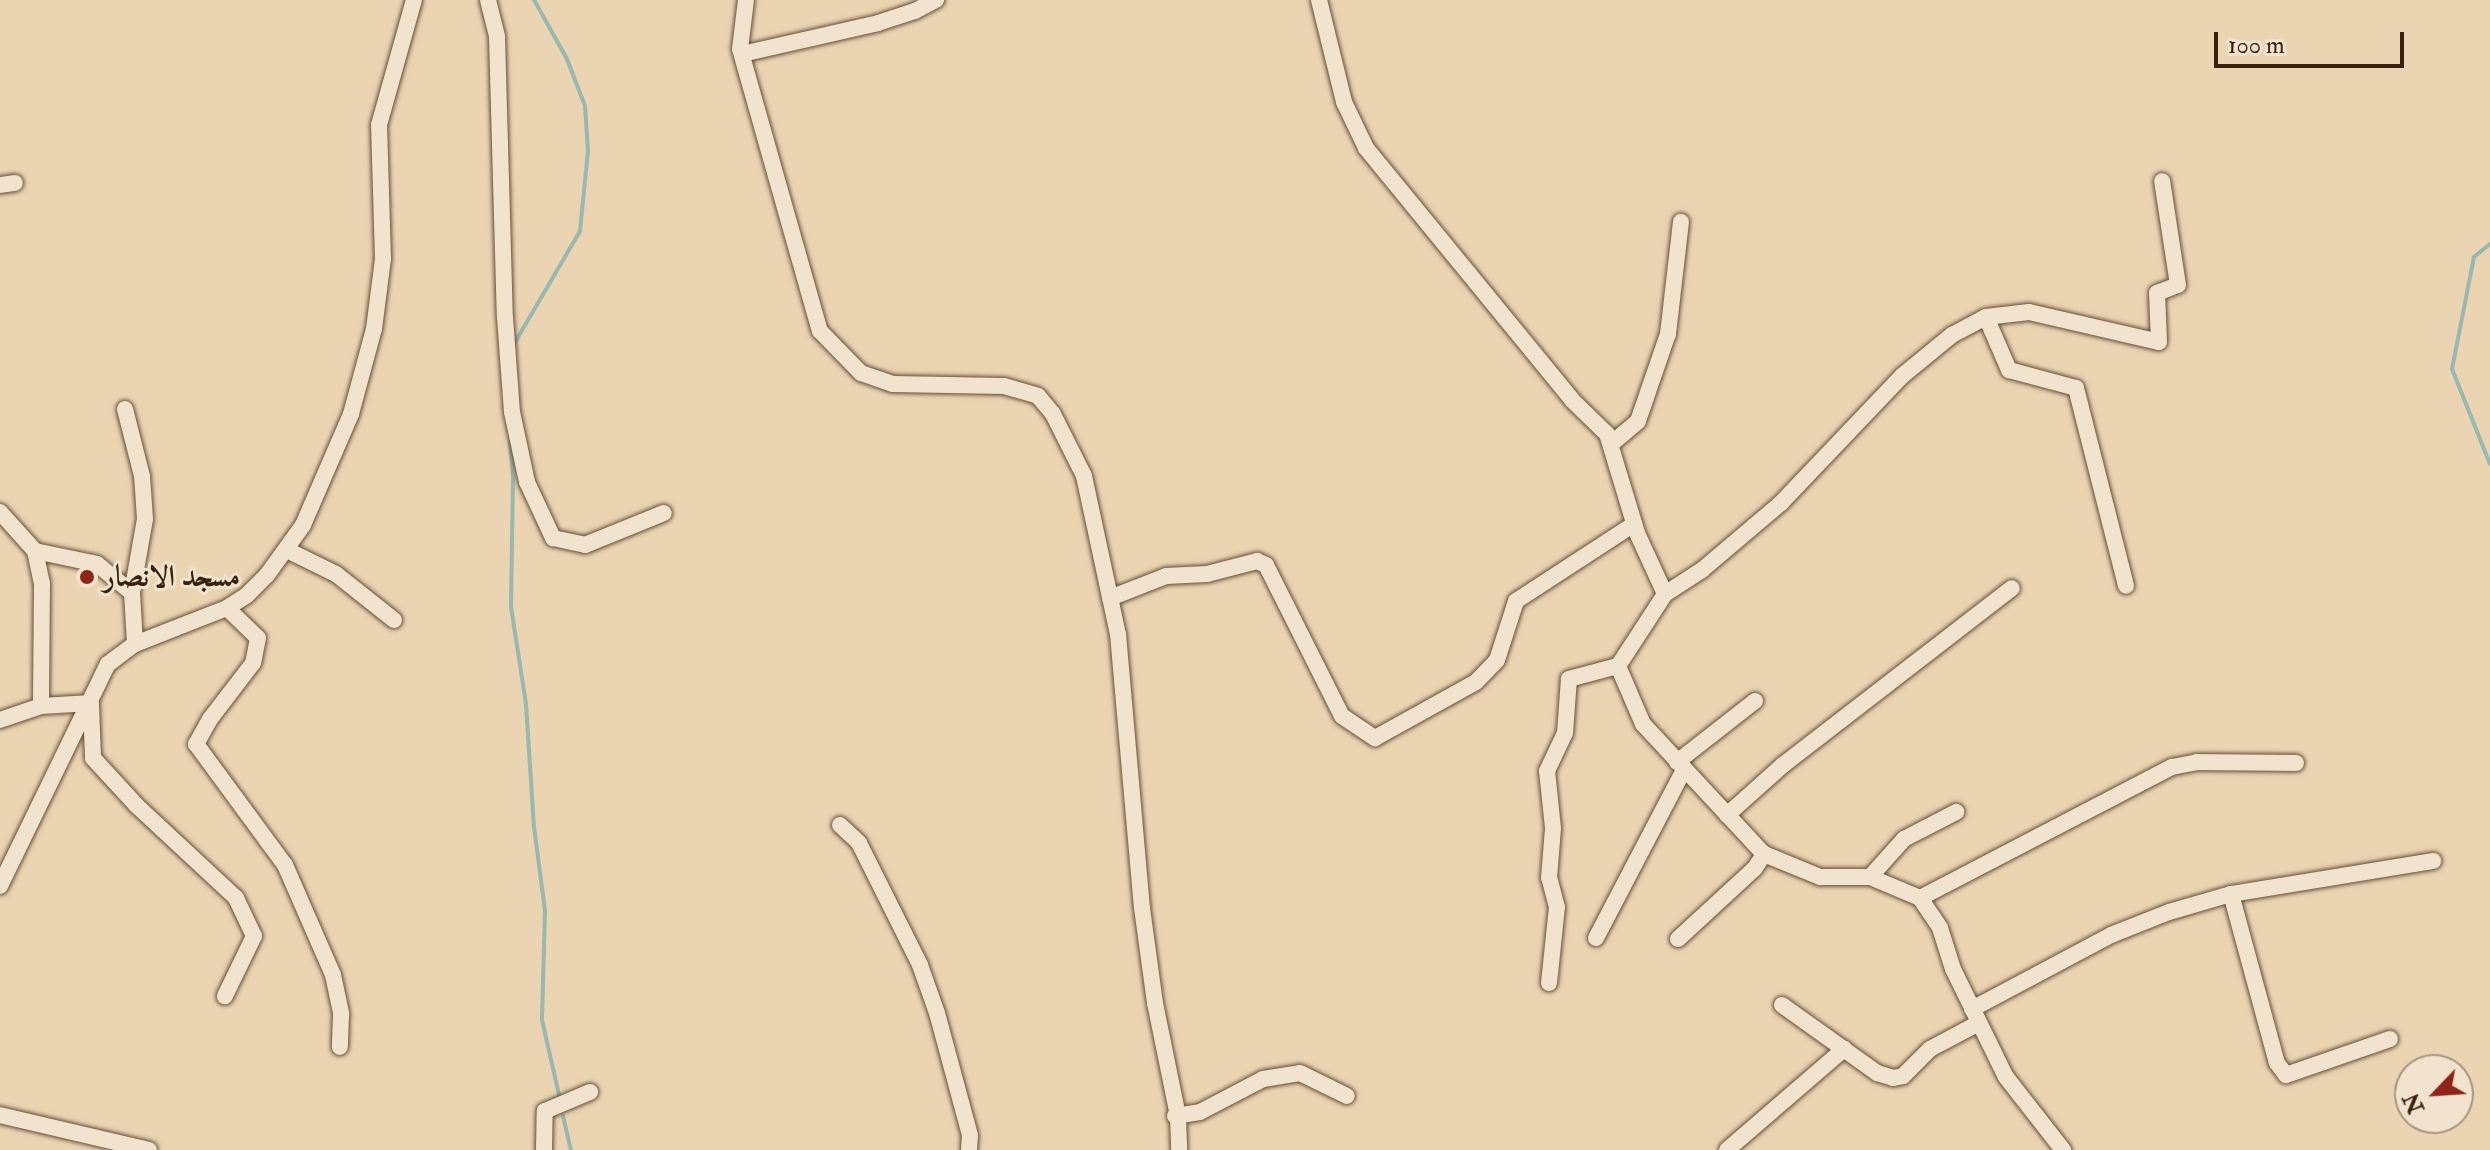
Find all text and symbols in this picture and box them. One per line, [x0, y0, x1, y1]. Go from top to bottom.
scale bar [2218, 16, 2408, 66]
text: 100 m [2228, 30, 2285, 61]
place label: مسجد الانصار [103, 559, 240, 595]
marker: مسجد الانصار [78, 568, 96, 586]
north arrow [2394, 1054, 2474, 1134]
text: N [2397, 1088, 2431, 1118]

